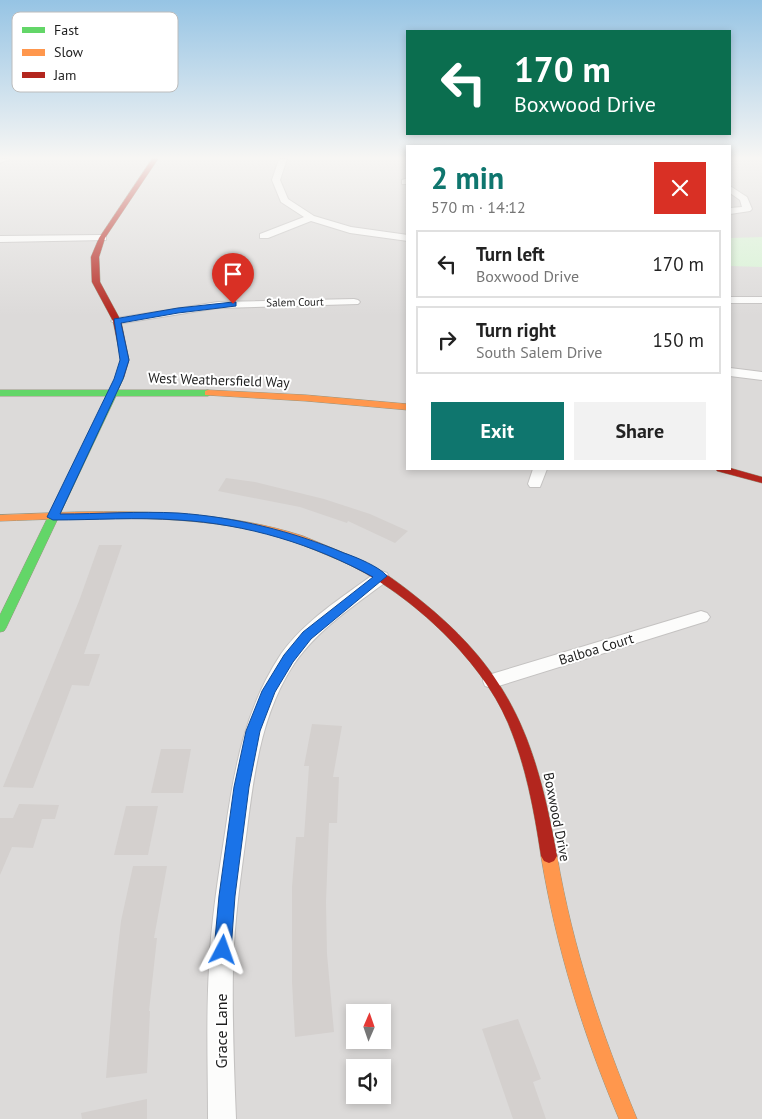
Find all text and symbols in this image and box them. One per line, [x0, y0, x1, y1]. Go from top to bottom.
legend [12, 12, 178, 92]
text: Fast [54, 21, 79, 39]
text: Slow [54, 43, 84, 61]
text: 170 m [514, 46, 611, 92]
icon: left [431, 50, 496, 115]
text: Jam [53, 66, 76, 84]
text: Boxwood Drive [514, 90, 656, 118]
text: 2 min [431, 158, 504, 197]
button: close [654, 162, 706, 214]
text: 570 m · 14:12 [431, 197, 526, 217]
text: Turn left [476, 242, 545, 266]
icon: left [433, 250, 461, 278]
text: 170 m [652, 252, 704, 276]
pin [212, 253, 254, 304]
icon: arrive [219, 260, 247, 288]
text: Boxwood Drive [476, 266, 579, 286]
street label: Salem Court [266, 294, 324, 310]
text: Turn right [476, 318, 556, 342]
icon: right [433, 326, 461, 354]
text: 150 m [652, 328, 704, 352]
text: South Salem Drive [476, 342, 603, 362]
street label: West Weathersfield Way [148, 369, 291, 391]
button: Exit [431, 402, 564, 460]
button: Share [574, 402, 706, 460]
street label: Balboa Court [556, 629, 636, 669]
street label: Boxwood Drive [540, 771, 574, 863]
position arrow [196, 923, 248, 975]
street label: Grace Lane [211, 993, 231, 1069]
north arrow [346, 1004, 391, 1049]
map controls [346, 1004, 391, 1104]
button: sound [346, 1059, 391, 1104]

